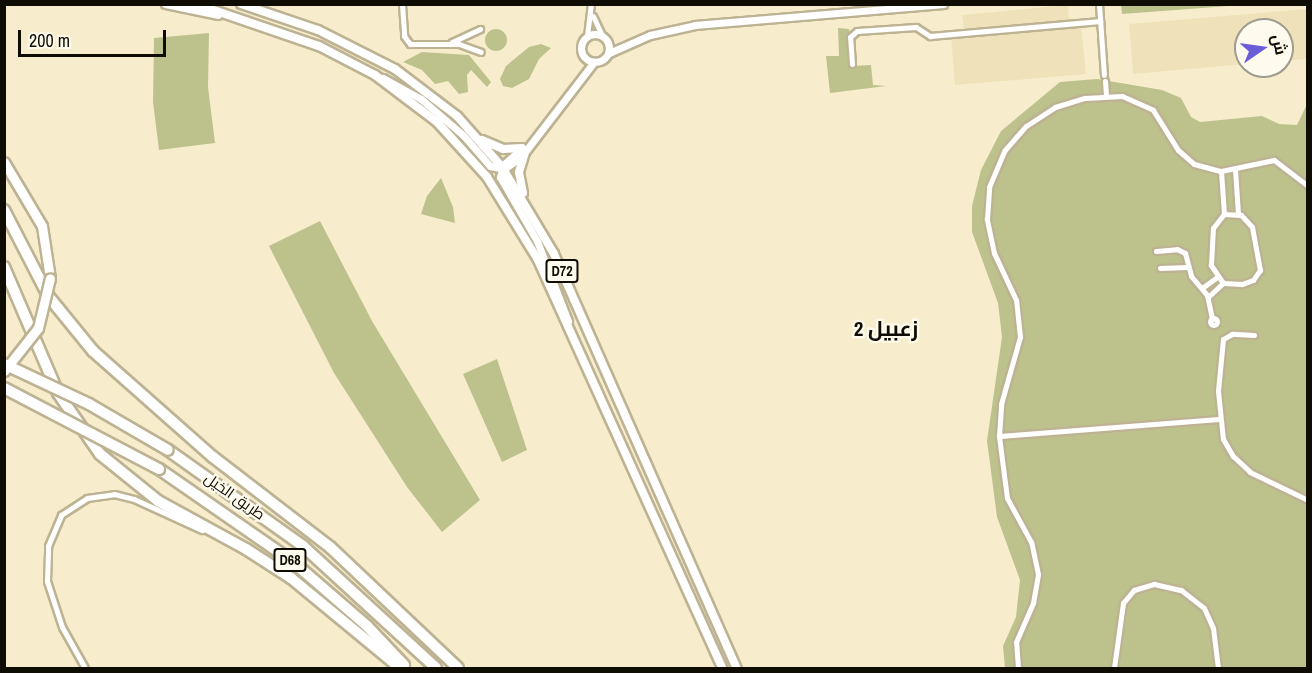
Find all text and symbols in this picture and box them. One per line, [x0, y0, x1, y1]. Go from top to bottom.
scale bar [21, 18, 170, 56]
north arrow [1234, 18, 1294, 78]
text: 200 m [29, 28, 70, 53]
text: ش [1267, 32, 1293, 57]
road number: D72 [544, 260, 580, 282]
district label: زعبيل 2 [854, 316, 918, 342]
street label: طريق الخيل [201, 469, 269, 523]
road number: D68 [272, 549, 308, 571]

